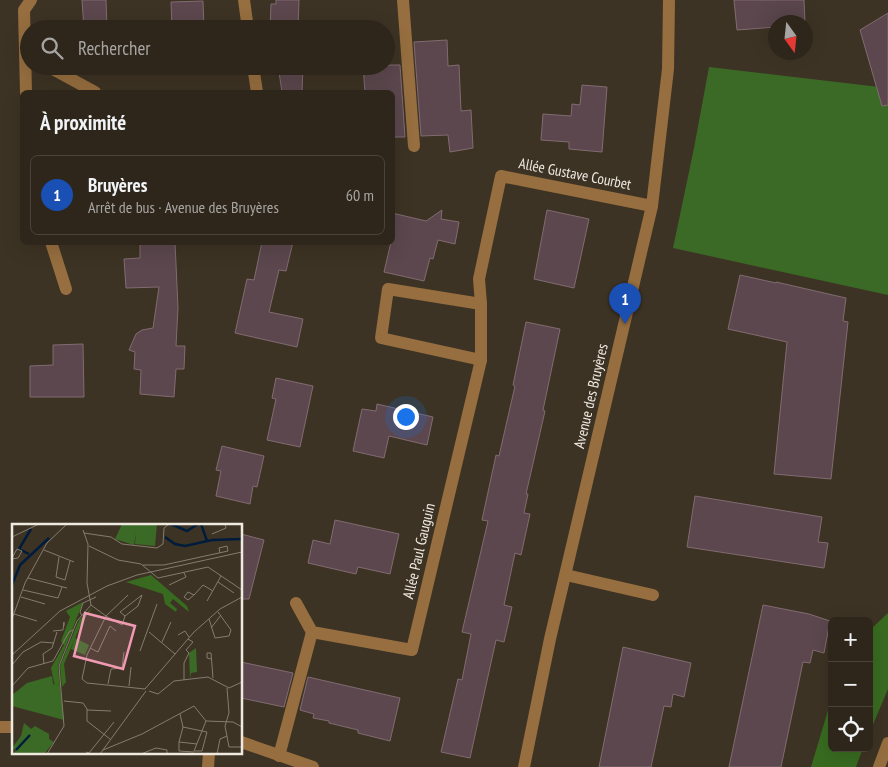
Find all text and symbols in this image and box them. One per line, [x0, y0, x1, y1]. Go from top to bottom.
north arrow [768, 15, 813, 60]
search box [20, 20, 395, 75]
icon: search [38, 34, 66, 62]
text: Rechercher [78, 36, 150, 60]
text: À proximité [40, 109, 126, 136]
street label: Allée Gustave Courbet [517, 153, 633, 194]
text: Bruyères [88, 173, 147, 197]
text: 1 [53, 185, 61, 205]
text: 60 m [346, 185, 374, 205]
text: Arrêt de bus · Avenue des Bruyères [88, 197, 279, 217]
pin: 1 [609, 283, 641, 324]
street label: Avenue des Bruyères [569, 342, 612, 450]
your location [393, 404, 419, 430]
street label: Allée Paul Gauguin [398, 501, 439, 601]
inset map [12, 524, 242, 754]
map controls [828, 617, 873, 752]
button: + [828, 617, 873, 662]
button: − [828, 662, 873, 707]
button: locate [828, 707, 873, 752]

